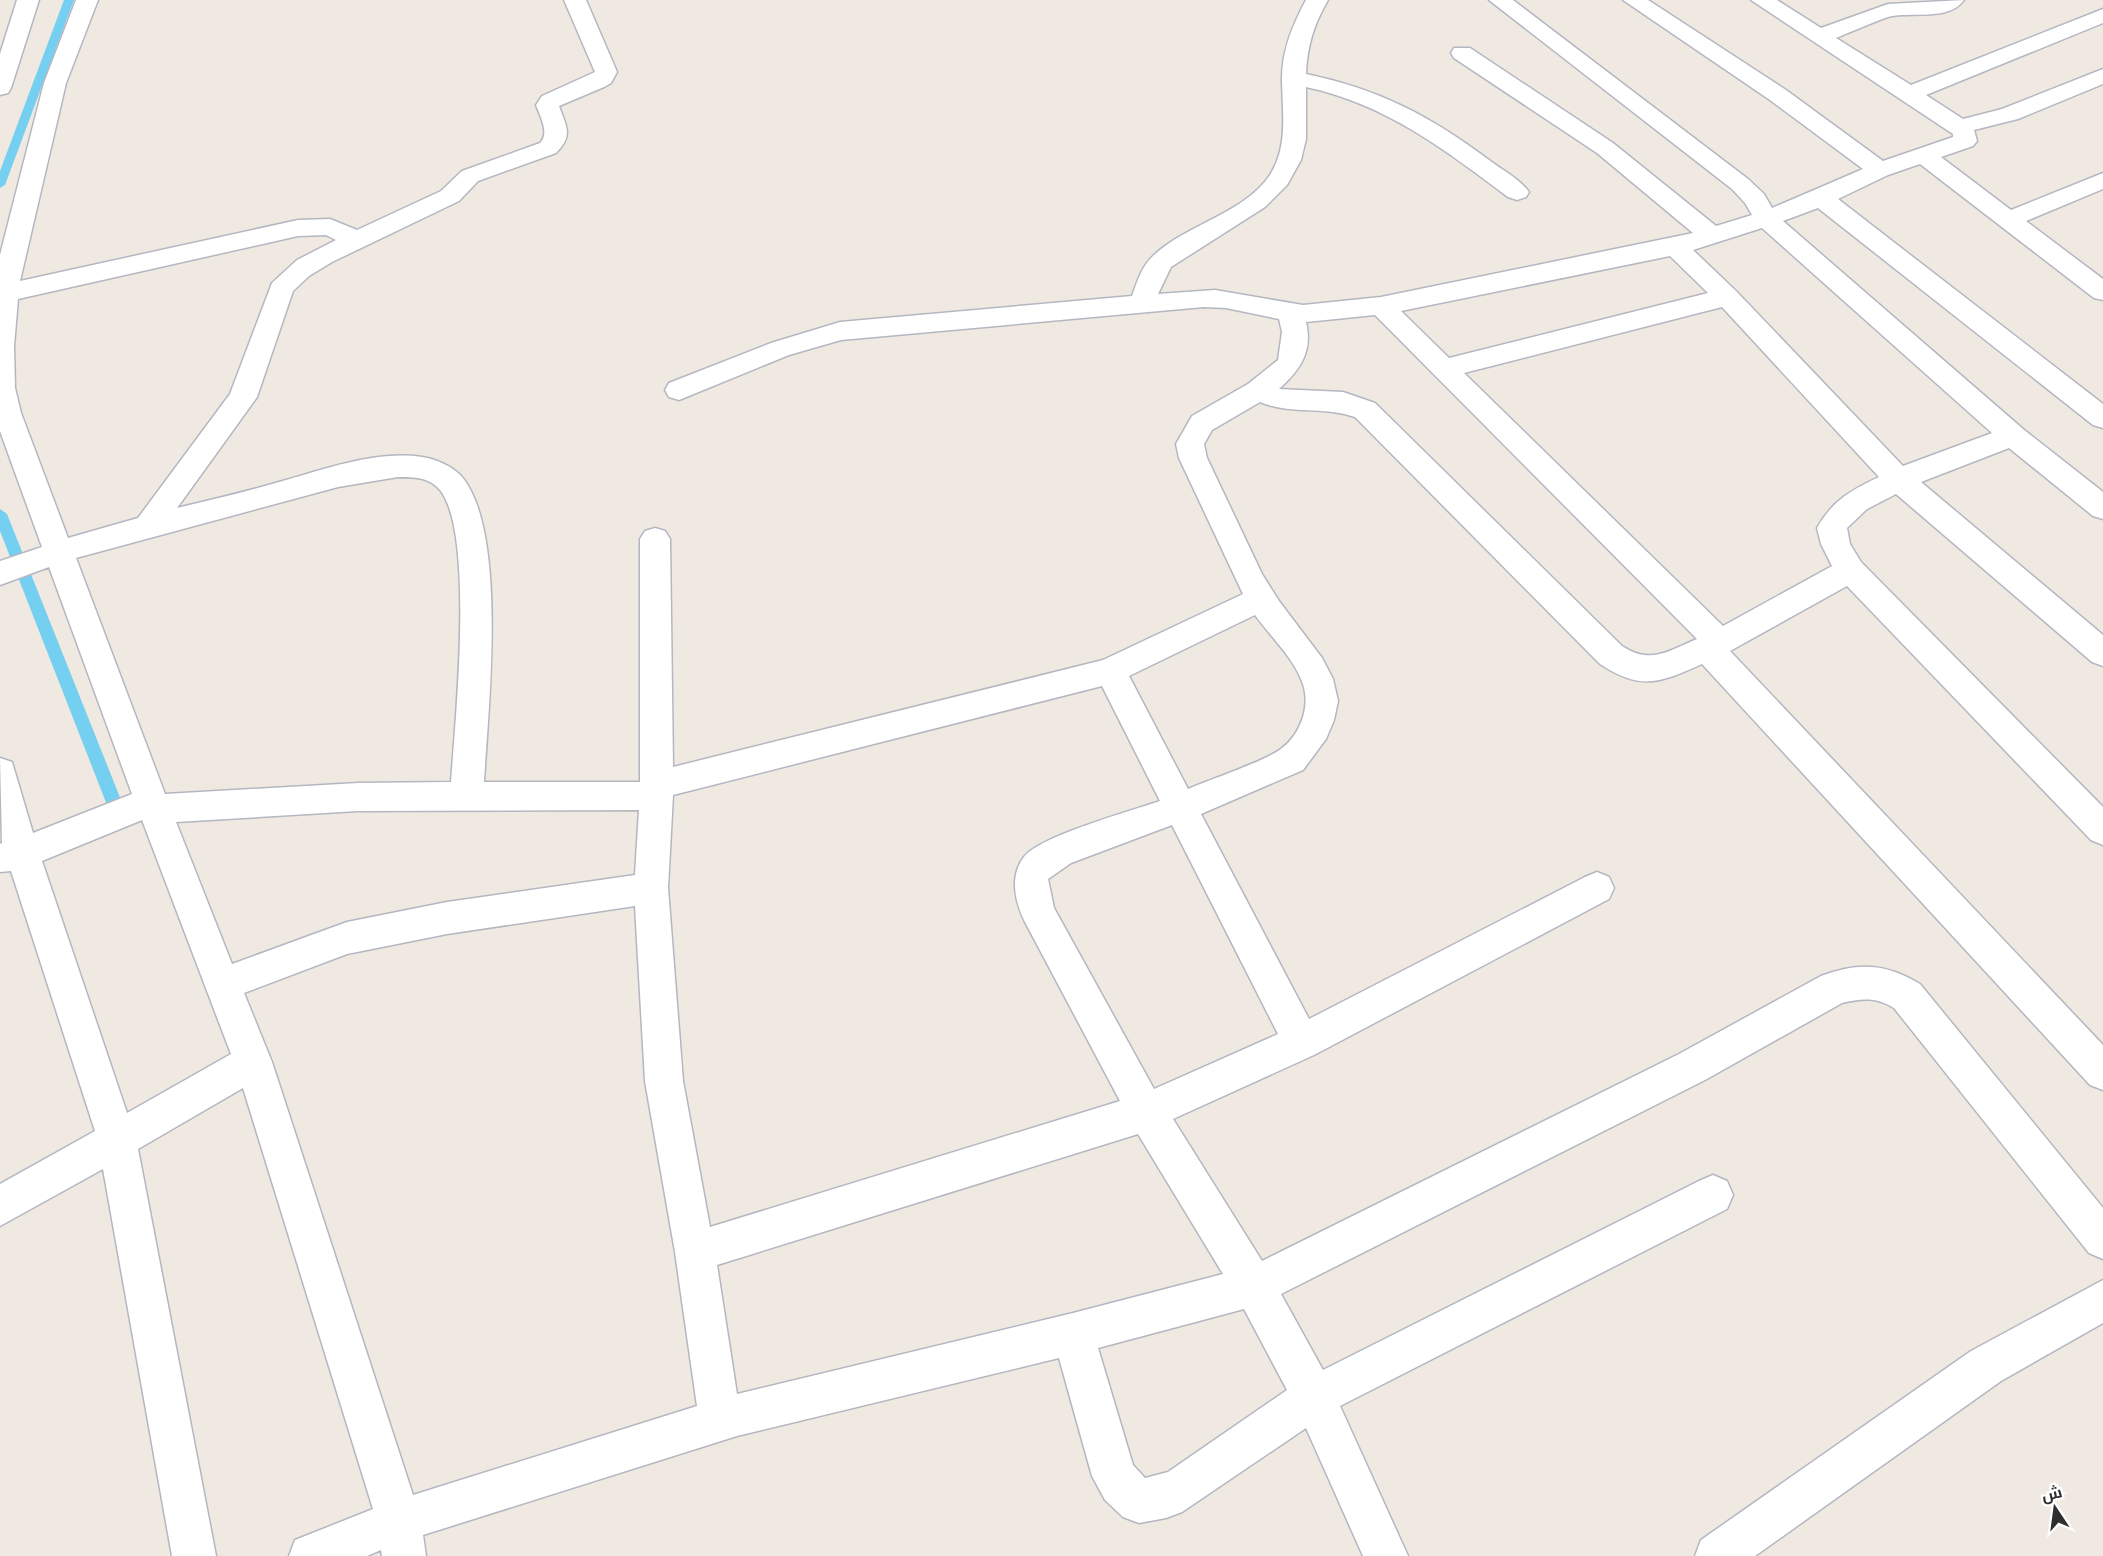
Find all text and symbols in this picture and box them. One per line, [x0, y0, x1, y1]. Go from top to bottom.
north arrow [2025, 1478, 2085, 1538]
text: ش [2040, 1483, 2064, 1507]

